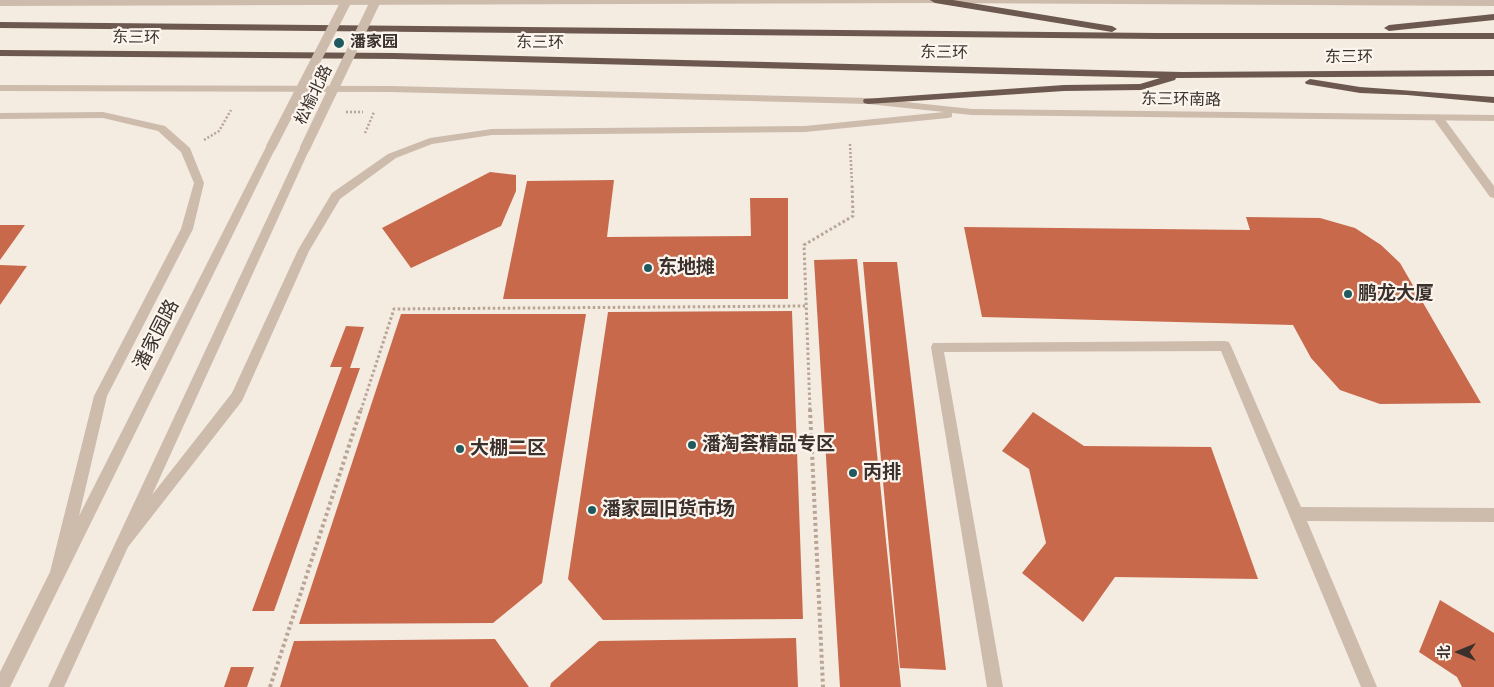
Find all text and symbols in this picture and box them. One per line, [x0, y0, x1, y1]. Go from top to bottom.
street label: 东三环 [112, 28, 160, 48]
place label: 潘家园 [350, 33, 398, 53]
street label: 东三环 [516, 33, 564, 53]
marker: 潘家园 [332, 36, 346, 50]
street label: 东三环 [920, 43, 968, 63]
street label: 东三环 [1325, 48, 1373, 68]
street label: 松榆北路 [291, 62, 337, 128]
street label: 东三环南路 [1141, 90, 1221, 110]
place label: 东地摊 [658, 257, 715, 279]
marker: 东地摊 [642, 262, 654, 274]
place label: 鹏龙大厦 [1358, 283, 1434, 305]
marker: 鹏龙大厦 [1342, 288, 1354, 300]
street label: 潘家园路 [130, 296, 184, 374]
place label: 潘淘荟精品专区 [702, 434, 835, 456]
place label: 大棚二区 [470, 438, 546, 460]
marker: 潘淘荟精品专区 [686, 439, 698, 451]
marker: 大棚二区 [454, 443, 466, 455]
place label: 丙排 [863, 462, 901, 484]
marker: 丙排 [847, 467, 859, 479]
place label: 潘家园旧货市场 [602, 499, 735, 521]
marker: 潘家园旧货市场 [586, 504, 598, 516]
north arrow [1434, 627, 1484, 677]
text: 北 [1435, 645, 1453, 659]

